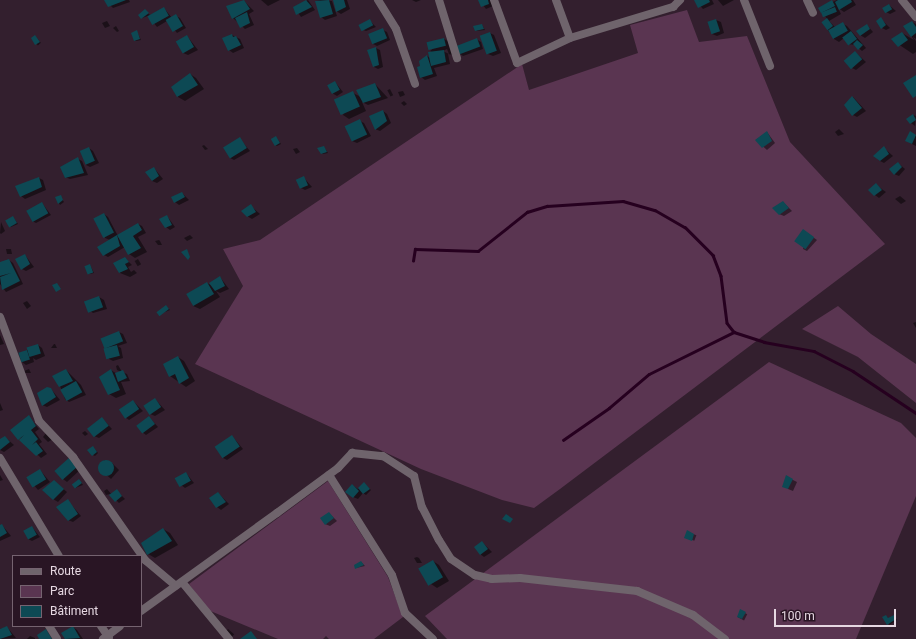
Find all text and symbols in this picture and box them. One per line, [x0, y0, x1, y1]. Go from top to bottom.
legend [12, 555, 142, 627]
text: Route [50, 564, 81, 578]
text: Parc [50, 584, 74, 598]
scale bar [776, 601, 898, 627]
text: Bâtiment [50, 604, 98, 618]
text: 100 m [781, 609, 815, 623]

